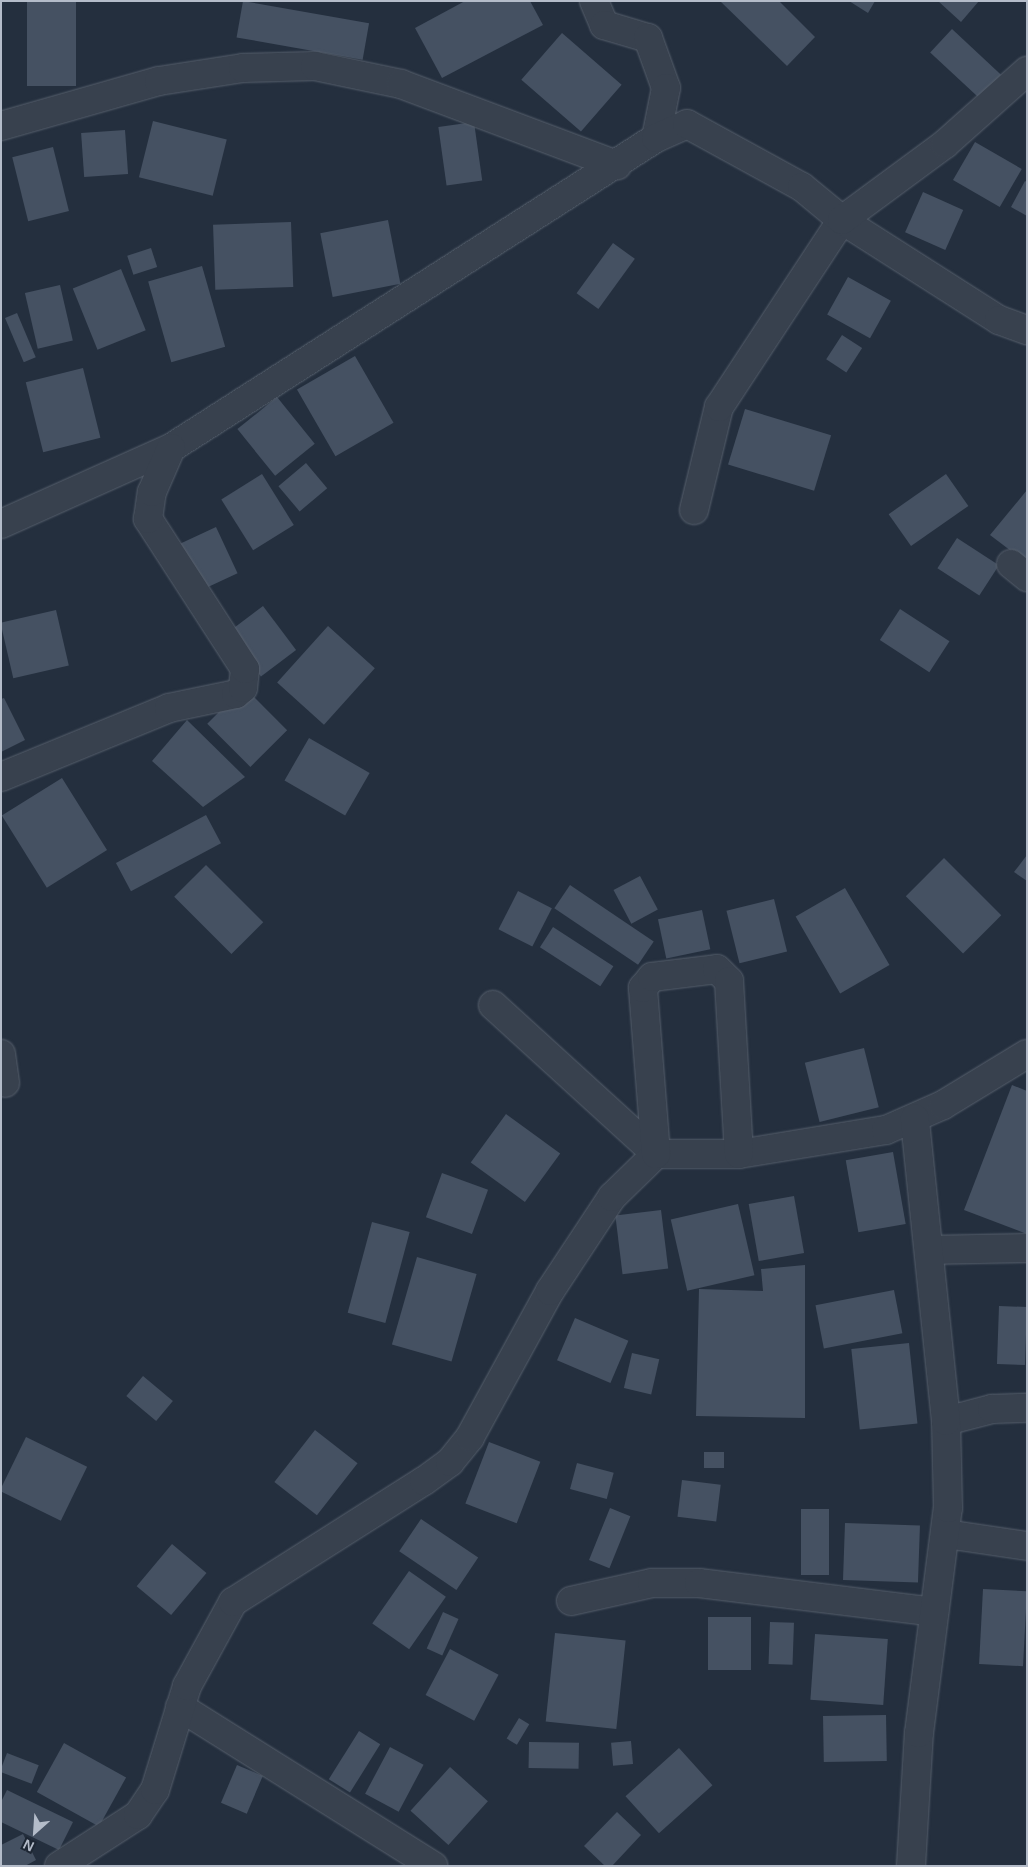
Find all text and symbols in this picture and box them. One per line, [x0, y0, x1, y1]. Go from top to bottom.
north arrow [10, 1807, 60, 1857]
text: N [20, 1836, 36, 1855]

